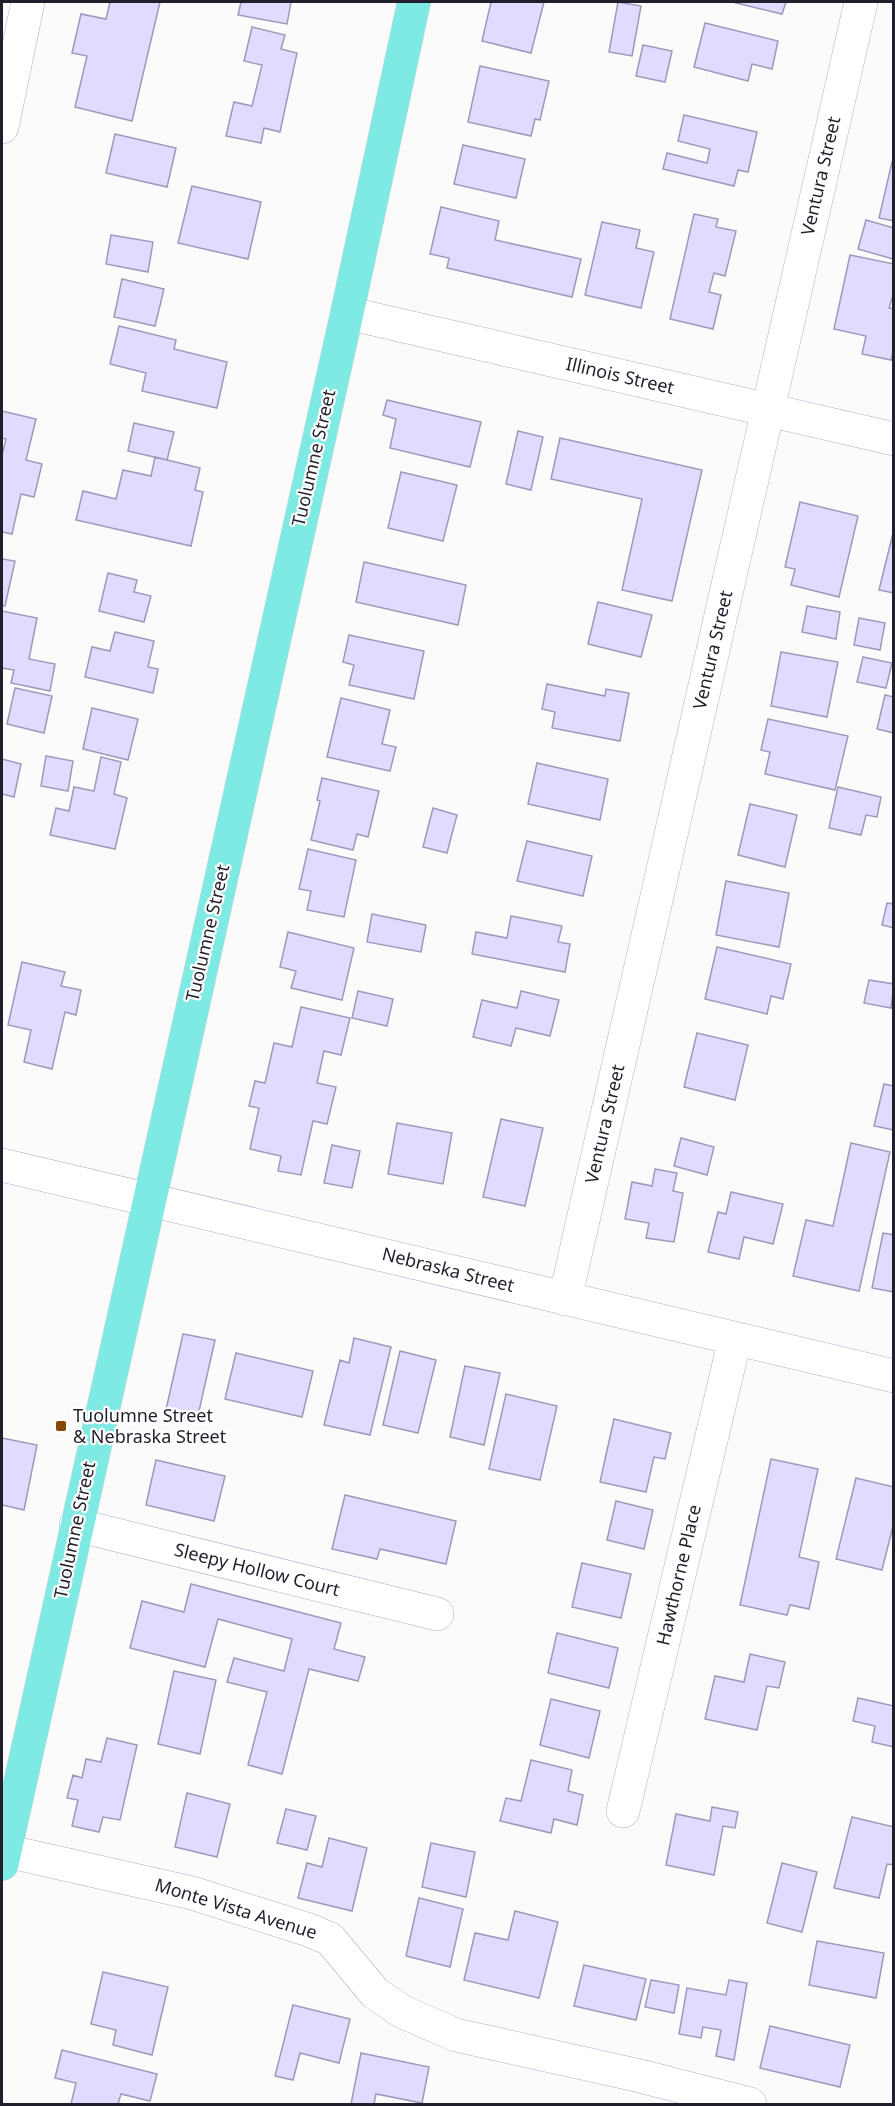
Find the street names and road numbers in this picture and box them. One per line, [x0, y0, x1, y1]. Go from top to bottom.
street label: Ventura Street [795, 113, 845, 238]
street label: Illinois Street [564, 351, 677, 399]
street label: Tuolumne Street [286, 386, 341, 529]
street label: Ventura Street [687, 587, 737, 712]
street label: Tuolumne Street [180, 861, 235, 1004]
street label: Ventura Street [579, 1061, 629, 1186]
street label: Nebraska Street [380, 1241, 517, 1297]
street label: Tuolumne Street [48, 1458, 100, 1601]
street label: Hawthorne Place [650, 1502, 706, 1648]
street label: Sleepy Hollow Court [172, 1537, 343, 1601]
street label: Monte Vista Avenue [152, 1872, 320, 1944]

